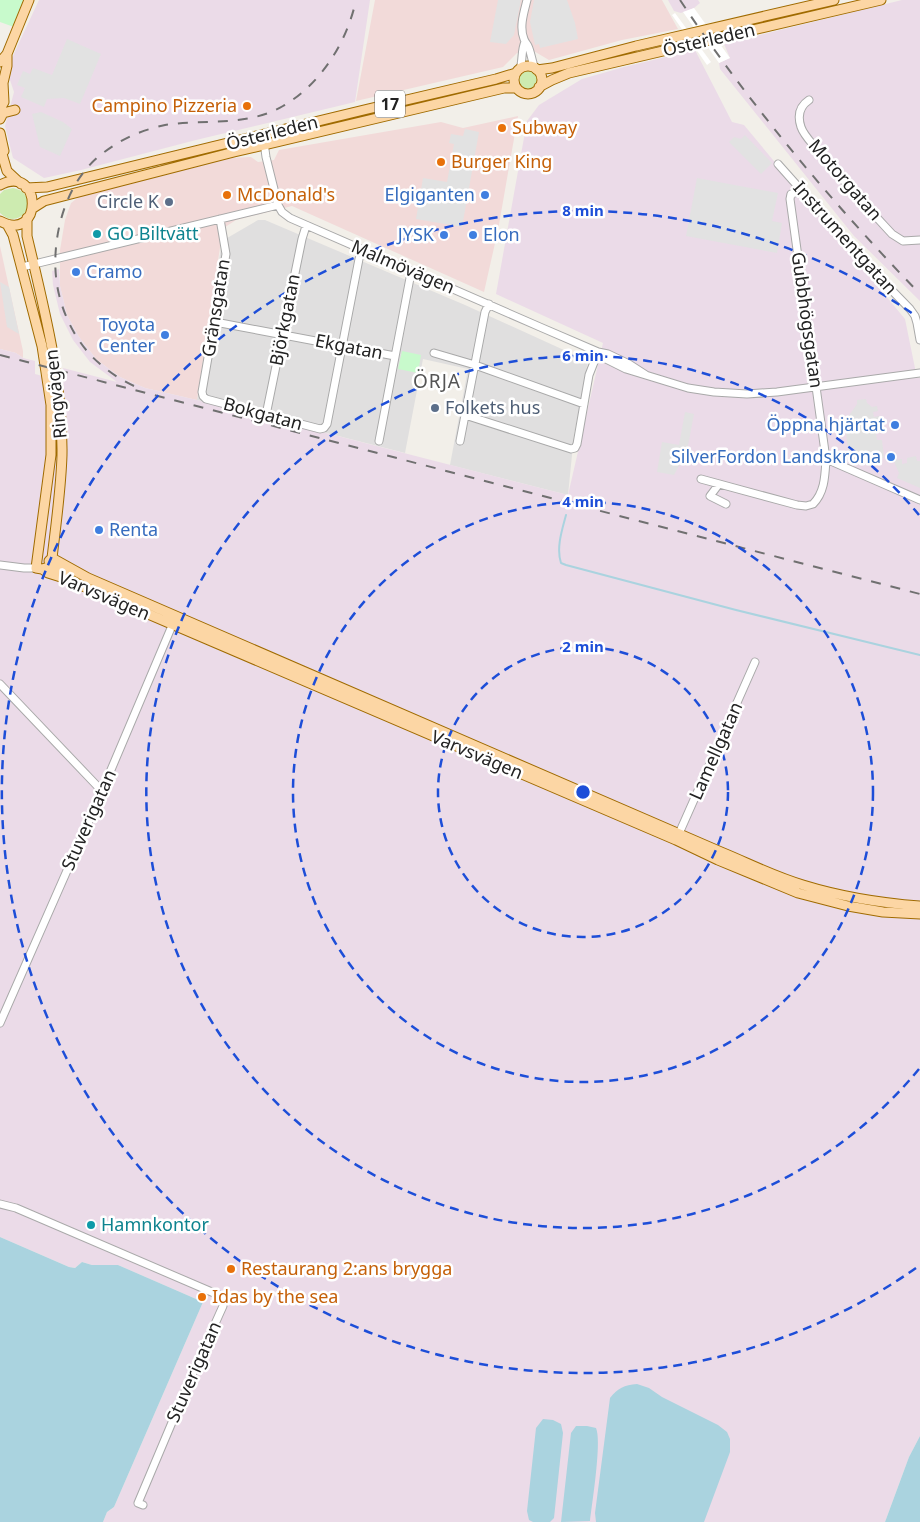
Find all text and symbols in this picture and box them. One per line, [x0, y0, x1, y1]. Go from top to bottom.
street label: Österleden [660, 17, 757, 61]
road number: 17 [375, 90, 405, 118]
place label: Campino Pizzeria [92, 93, 237, 117]
marker: Campino Pizzeria [241, 100, 253, 112]
street label: Österleden [223, 109, 320, 155]
place label: Subway [512, 115, 578, 139]
marker: Subway [496, 122, 508, 134]
street label: Motorgatan [804, 133, 888, 225]
place label: Burger King [451, 149, 552, 173]
marker: Burger King [435, 156, 447, 168]
street label: Instrumentgatan [789, 176, 903, 299]
place label: McDonald's [237, 182, 335, 206]
place label: Elgiganten [385, 182, 475, 206]
place label: Circle K [97, 189, 160, 213]
marker: McDonald's [221, 189, 233, 201]
marker: Elgiganten [479, 189, 491, 201]
marker: Circle K [163, 196, 175, 208]
text: 8 min [562, 200, 604, 220]
place label: GO Biltvätt [107, 221, 199, 245]
place label: JYSK [396, 222, 435, 246]
place label: Elon [483, 222, 520, 246]
marker: GO Biltvätt [91, 228, 103, 240]
marker: JYSK [438, 229, 450, 241]
marker: Elon [467, 229, 479, 241]
street label: Malmövägen [348, 234, 459, 299]
street label: Gubbhögsgatan [787, 250, 829, 389]
street label: Gränsgatan [195, 257, 235, 359]
place label: Cramo [86, 259, 142, 283]
marker: Cramo [70, 266, 82, 278]
street label: Björkgatan [263, 272, 305, 368]
place label: Toyota Center [98, 312, 156, 357]
street label: Ekgatan [313, 328, 385, 364]
marker: Toyota Center [159, 329, 171, 341]
text: 6 min [562, 345, 604, 365]
street label: Ringvägen [38, 348, 72, 440]
district label: ÖRJA [413, 368, 461, 394]
street label: Bokgatan [221, 391, 306, 435]
place label: Folkets hus [445, 395, 540, 419]
marker: Folkets hus [429, 402, 441, 414]
place label: Öppna hjärtat [767, 412, 885, 436]
marker: Öppna hjärtat [889, 419, 901, 431]
place label: SilverFordon Landskrona [671, 444, 881, 468]
marker: SilverFordon Landskrona [885, 451, 897, 463]
text: 4 min [562, 491, 604, 511]
place label: Renta [109, 517, 158, 541]
marker: Renta [93, 524, 105, 536]
street label: Varvsvägen [55, 565, 154, 625]
text: 2 min [562, 636, 604, 656]
street label: Lamellgatan [683, 698, 747, 803]
street label: Varvsvägen [428, 724, 527, 784]
street label: Stuverigatan [55, 765, 121, 874]
centre of rings [574, 783, 592, 801]
place label: Hamnkontor [101, 1212, 209, 1236]
marker: Hamnkontor [85, 1219, 97, 1231]
place label: Restaurang 2:ans brygga [241, 1256, 452, 1280]
marker: Restaurang 2:ans brygga [225, 1263, 237, 1275]
place label: Idas by the sea [212, 1284, 338, 1308]
marker: Idas by the sea [196, 1291, 208, 1303]
street label: Stuverigatan [160, 1317, 226, 1426]

